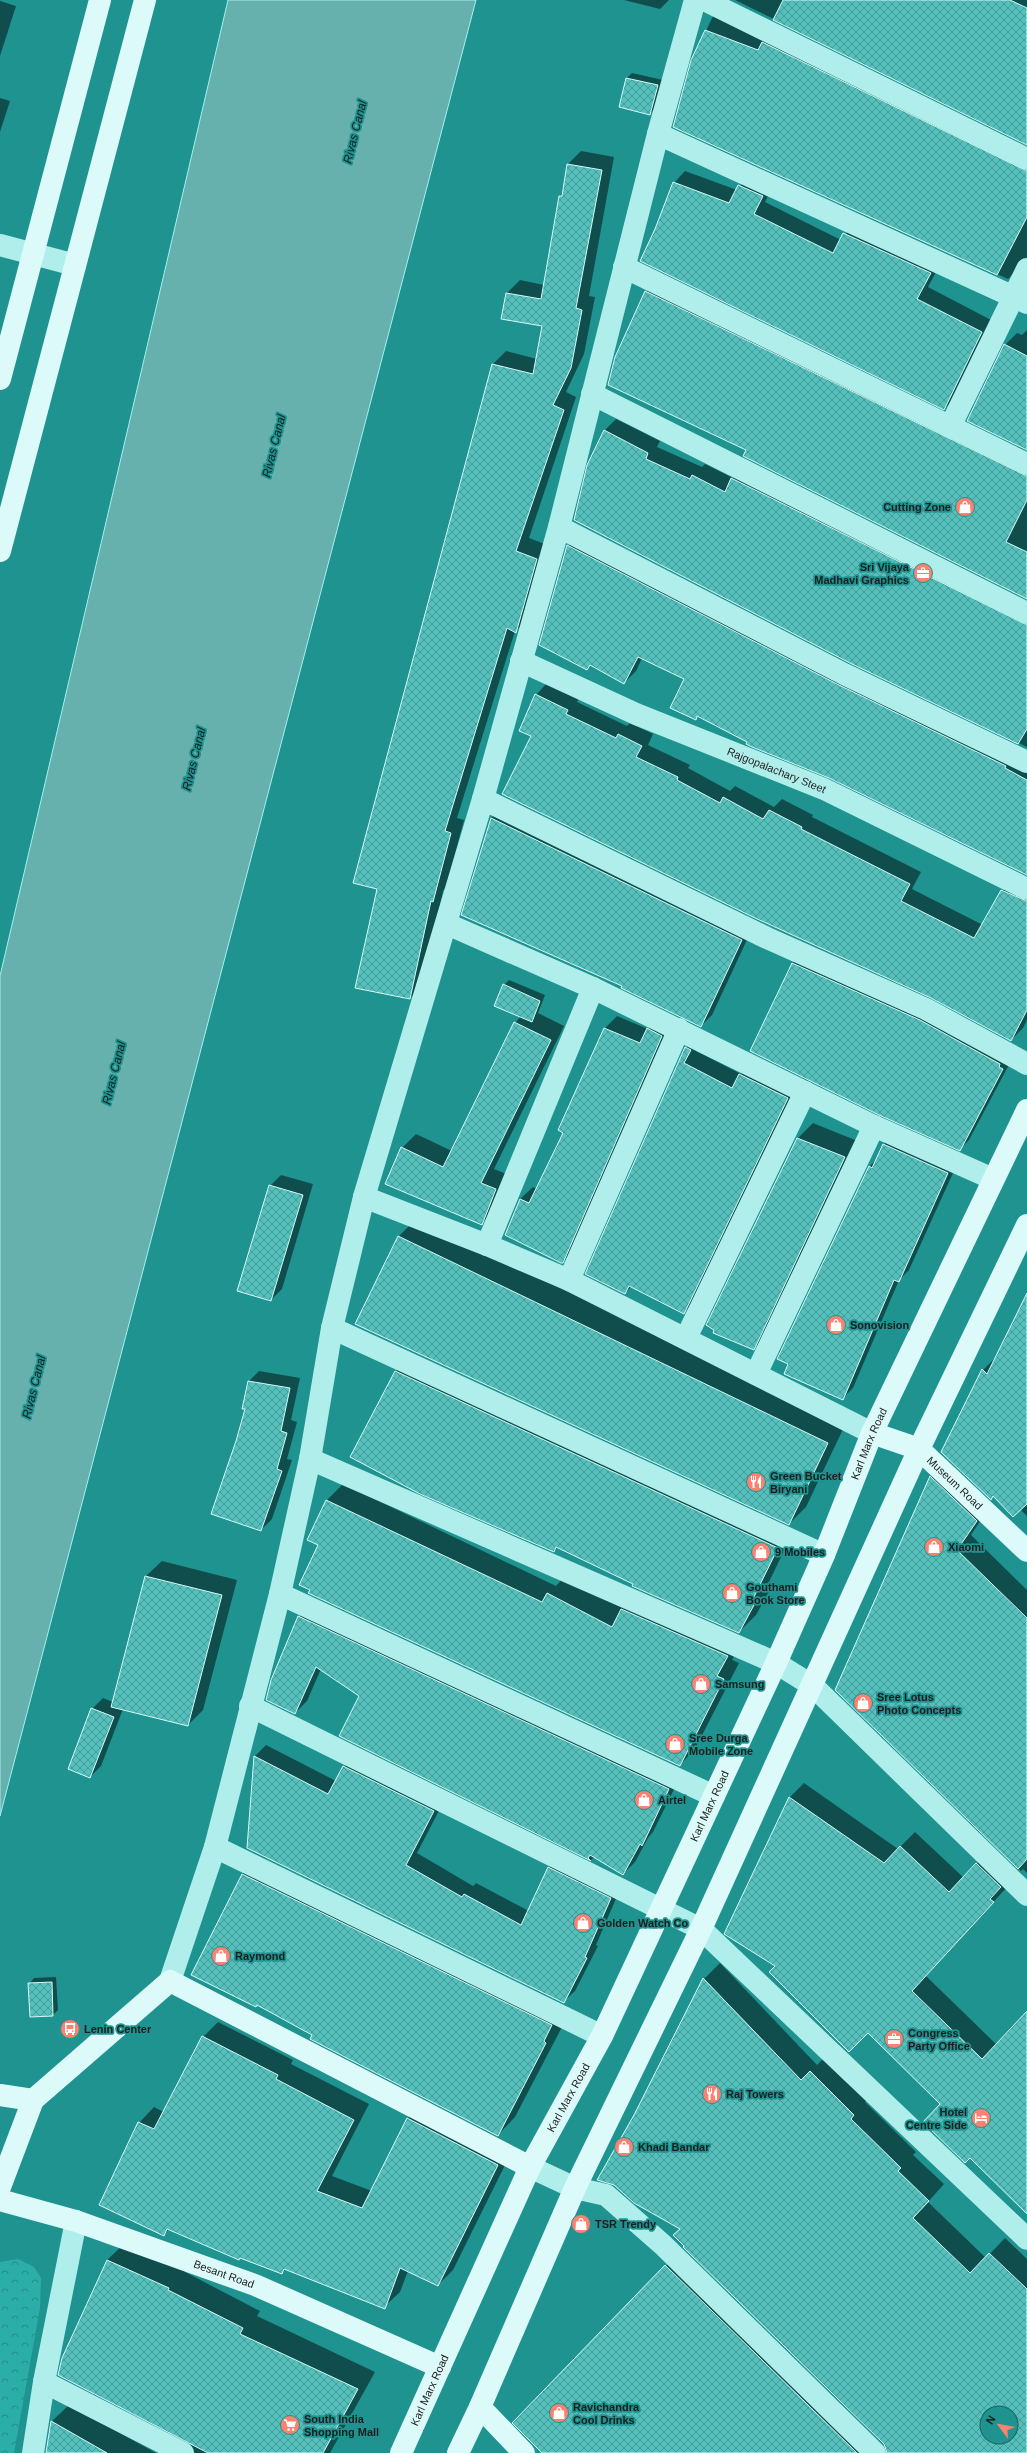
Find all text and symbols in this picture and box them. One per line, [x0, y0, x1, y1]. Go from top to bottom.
water label: Rivas Canal [340, 99, 370, 165]
water label: Rivas Canal [259, 413, 289, 479]
shop icon: Cutting Zone [954, 496, 976, 518]
place label: Cutting Zone [883, 501, 951, 513]
place label: Sri Vijaya Madhavi Graphics [814, 561, 910, 586]
office icon: Sri Vijaya Madhavi Graphics [912, 562, 934, 584]
water label: Rivas Canal [179, 726, 209, 792]
street label: Rajgopalachary Steet [725, 745, 828, 795]
water label: Rivas Canal [99, 1040, 129, 1106]
shop icon: Sonovision [825, 1314, 847, 1336]
place label: Sonovision [850, 1319, 910, 1331]
water label: Rivas Canal [19, 1354, 49, 1420]
street label: Karl Marx Road [848, 1406, 889, 1481]
street label: Museum Road [925, 1454, 985, 1512]
place label: Green Bucket Biryani [770, 1470, 842, 1495]
restaurant icon: Green Bucket Biryani [745, 1471, 767, 1493]
shop icon: Xiaomi [923, 1536, 945, 1558]
shop icon: 9 Mobiles [750, 1541, 772, 1563]
place label: Xiaomi [948, 1541, 984, 1553]
place label: 9 Mobiles [775, 1546, 825, 1558]
place label: Gouthami Book Store [746, 1581, 805, 1606]
shop icon: Gouthami Book Store [721, 1582, 743, 1604]
shop icon: Samsung [690, 1673, 712, 1695]
place label: Samsung [715, 1678, 765, 1690]
place label: Sree Lotus Photo Concepts [877, 1691, 961, 1716]
shop icon: Sree Lotus Photo Concepts [852, 1692, 874, 1714]
place label: Sree Durga Mobile Zone [689, 1732, 753, 1757]
shop icon: Sree Durga Mobile Zone [664, 1733, 686, 1755]
street label: Karl Marx Road [688, 1769, 731, 1843]
shop icon: Airtel [633, 1789, 655, 1811]
place label: Airtel [658, 1794, 686, 1806]
shop icon: Golden Watch Co [572, 1912, 594, 1934]
place label: Golden Watch Co [597, 1917, 689, 1929]
shop icon: Raymond [210, 1945, 232, 1967]
place label: Raymond [235, 1950, 285, 1962]
bus stop icon: Lenin Center [59, 2018, 81, 2040]
place label: Lenin Center [84, 2023, 152, 2035]
place label: Congress Party Office [908, 2027, 970, 2052]
office icon: Congress Party Office [883, 2028, 905, 2050]
street label: Karl Marx Road [544, 2061, 592, 2134]
restaurant icon: Raj Towers [701, 2083, 723, 2105]
place label: Raj Towers [726, 2088, 784, 2100]
place label: Hotel Centre Side [906, 2106, 967, 2131]
hotel icon: Hotel Centre Side [970, 2107, 992, 2129]
shop icon: Khadi Bandar [613, 2136, 635, 2158]
place label: Khadi Bandar [638, 2141, 710, 2153]
shop icon: TSR Trendy [570, 2213, 592, 2235]
place label: TSR Trendy [595, 2218, 657, 2230]
street label: Besant Road [192, 2258, 256, 2290]
street label: Karl Marx Road [408, 2353, 451, 2427]
place label: Ravichandra Cool Drinks [573, 2401, 640, 2426]
shop icon: Ravichandra Cool Drinks [548, 2402, 570, 2424]
north arrow [979, 2405, 1019, 2445]
place label: South India Shopping Mall [304, 2413, 379, 2438]
text: N [983, 2413, 998, 2426]
supermarket icon: South India Shopping Mall [279, 2414, 301, 2436]

